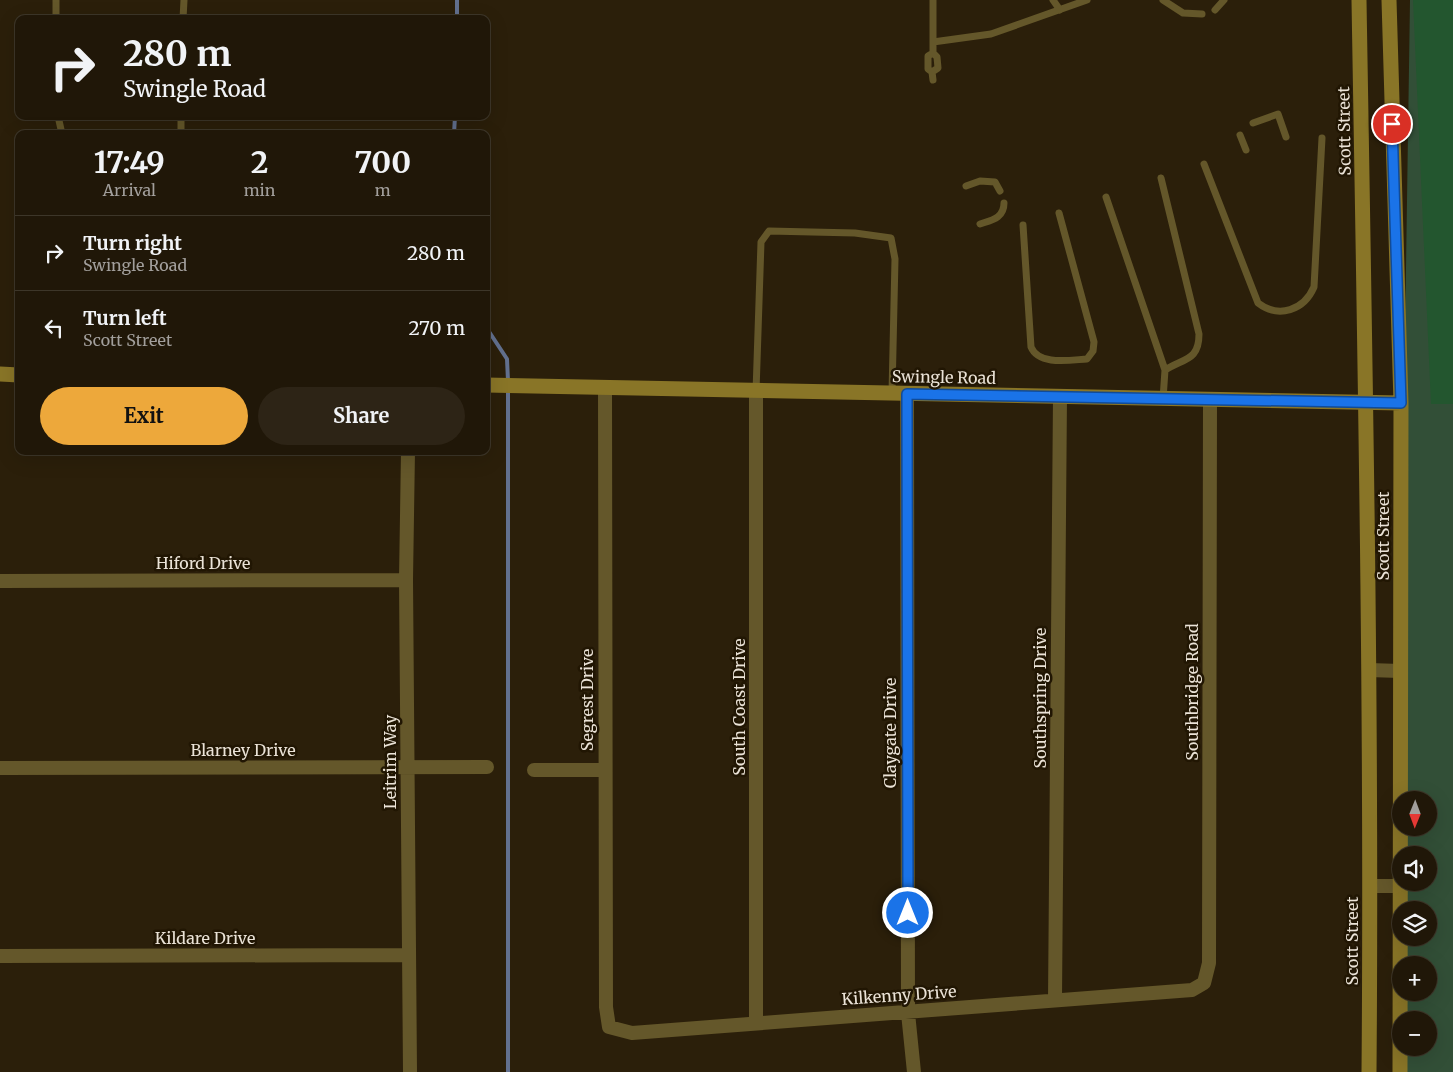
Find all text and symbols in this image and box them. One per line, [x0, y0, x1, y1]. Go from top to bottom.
text: 280 m [123, 32, 231, 76]
icon: right [40, 35, 105, 100]
text: Swingle Road [123, 75, 266, 103]
street label: Scott Street [1333, 86, 1355, 176]
pin [1371, 103, 1413, 145]
icon: arrive [1378, 110, 1406, 138]
text: 17:49 [94, 143, 165, 181]
text: 2 [251, 143, 268, 181]
text: 700 [354, 143, 411, 181]
text: Arrival [103, 180, 156, 200]
text: min [244, 180, 275, 200]
text: m [375, 180, 391, 200]
text: Turn right [83, 231, 182, 255]
icon: right [40, 239, 68, 267]
text: 280 m [407, 241, 465, 265]
text: Swingle Road [83, 255, 187, 275]
text: Turn left [83, 306, 167, 330]
icon: left [40, 314, 68, 342]
text: 270 m [408, 316, 465, 340]
text: Scott Street [83, 330, 172, 350]
street label: Swingle Road [892, 366, 997, 388]
button: Exit [40, 387, 248, 445]
button: Share [258, 387, 465, 445]
street label: Scott Street [1373, 491, 1393, 581]
street label: Hiford Drive [156, 553, 250, 573]
street label: Southbridge Road [1182, 623, 1202, 761]
street label: Southspring Drive [1030, 628, 1050, 768]
street label: South Coast Drive [729, 638, 749, 776]
street label: Segrest Drive [577, 649, 597, 751]
street label: Claygate Drive [880, 678, 900, 788]
street label: Leitrim Way [380, 714, 400, 809]
street label: Blarney Drive [191, 740, 296, 760]
north arrow [1392, 791, 1438, 836]
map controls [1392, 791, 1437, 1056]
button: sound [1392, 846, 1437, 891]
position arrow [881, 886, 933, 938]
street label: Scott Street [1342, 896, 1362, 986]
button: layers [1392, 901, 1437, 946]
street label: Kildare Drive [155, 928, 255, 948]
button: + [1392, 956, 1437, 1001]
street label: Kilkenny Drive [841, 981, 957, 1009]
button: − [1392, 1011, 1437, 1056]

